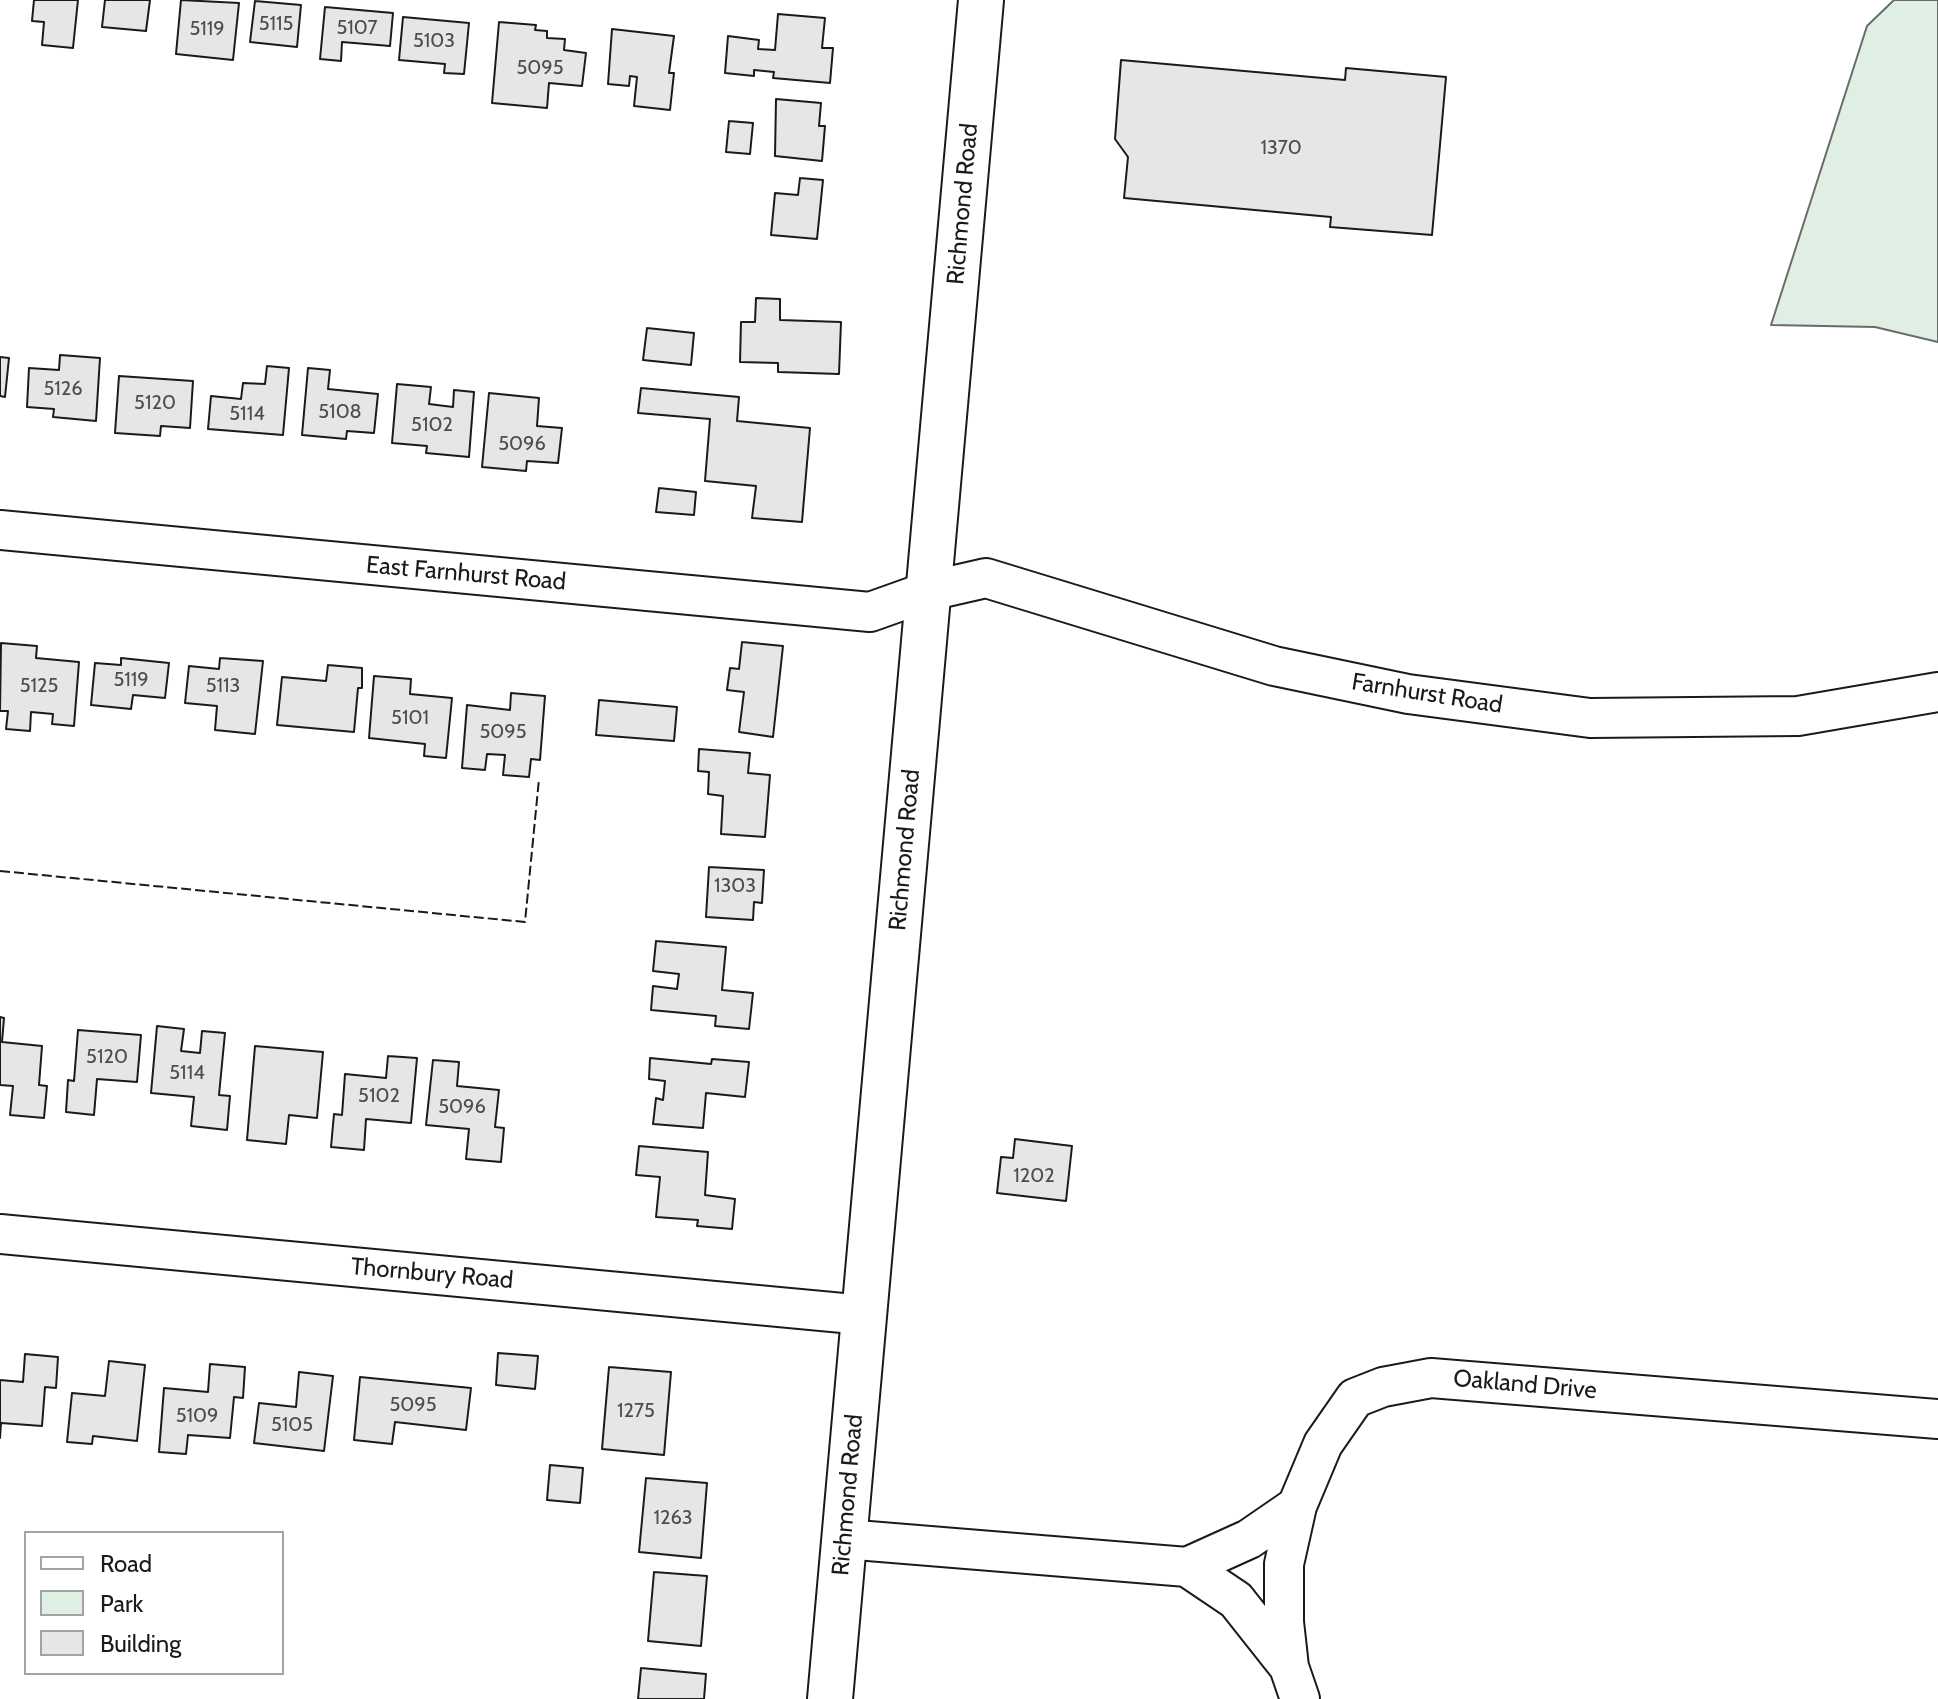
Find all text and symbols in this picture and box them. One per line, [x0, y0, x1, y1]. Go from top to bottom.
house number: 5115 [259, 12, 293, 36]
house number: 5107 [336, 16, 378, 40]
house number: 5119 [189, 17, 225, 41]
house number: 5103 [413, 29, 455, 53]
house number: 5095 [517, 56, 563, 80]
street label: Richmond Road [942, 122, 984, 286]
house number: 1370 [1260, 136, 1302, 160]
house number: 5126 [43, 377, 83, 401]
house number: 5120 [134, 391, 176, 415]
house number: 5108 [318, 400, 362, 424]
house number: 5114 [229, 402, 265, 426]
house number: 5102 [411, 413, 453, 437]
house number: 5096 [498, 432, 546, 456]
street label: East Farnhurst Road [365, 551, 567, 597]
house number: 5119 [113, 668, 149, 692]
street label: Farnhurst Road [1350, 668, 1504, 720]
house number: 5125 [20, 674, 58, 698]
house number: 5113 [206, 674, 240, 698]
house number: 5101 [391, 706, 429, 730]
house number: 5095 [480, 720, 526, 744]
street label: Richmond Road [884, 768, 926, 932]
house number: 1303 [714, 874, 756, 898]
house number: 5120 [86, 1045, 128, 1069]
house number: 5114 [169, 1061, 205, 1085]
house number: 5102 [358, 1084, 400, 1108]
house number: 5096 [438, 1095, 486, 1119]
house number: 1202 [1013, 1164, 1055, 1188]
street label: Thornbury Road [350, 1253, 514, 1295]
street label: Oakland Drive [1452, 1364, 1598, 1406]
house number: 5095 [390, 1393, 436, 1417]
house number: 1275 [617, 1399, 655, 1423]
house number: 5109 [176, 1404, 218, 1428]
house number: 5105 [271, 1413, 313, 1437]
street label: Richmond Road [827, 1413, 869, 1577]
house number: 1263 [653, 1506, 693, 1530]
legend [24, 1531, 284, 1675]
text: Road [100, 1549, 152, 1578]
text: Park [100, 1589, 143, 1618]
text: Building [100, 1629, 181, 1658]

